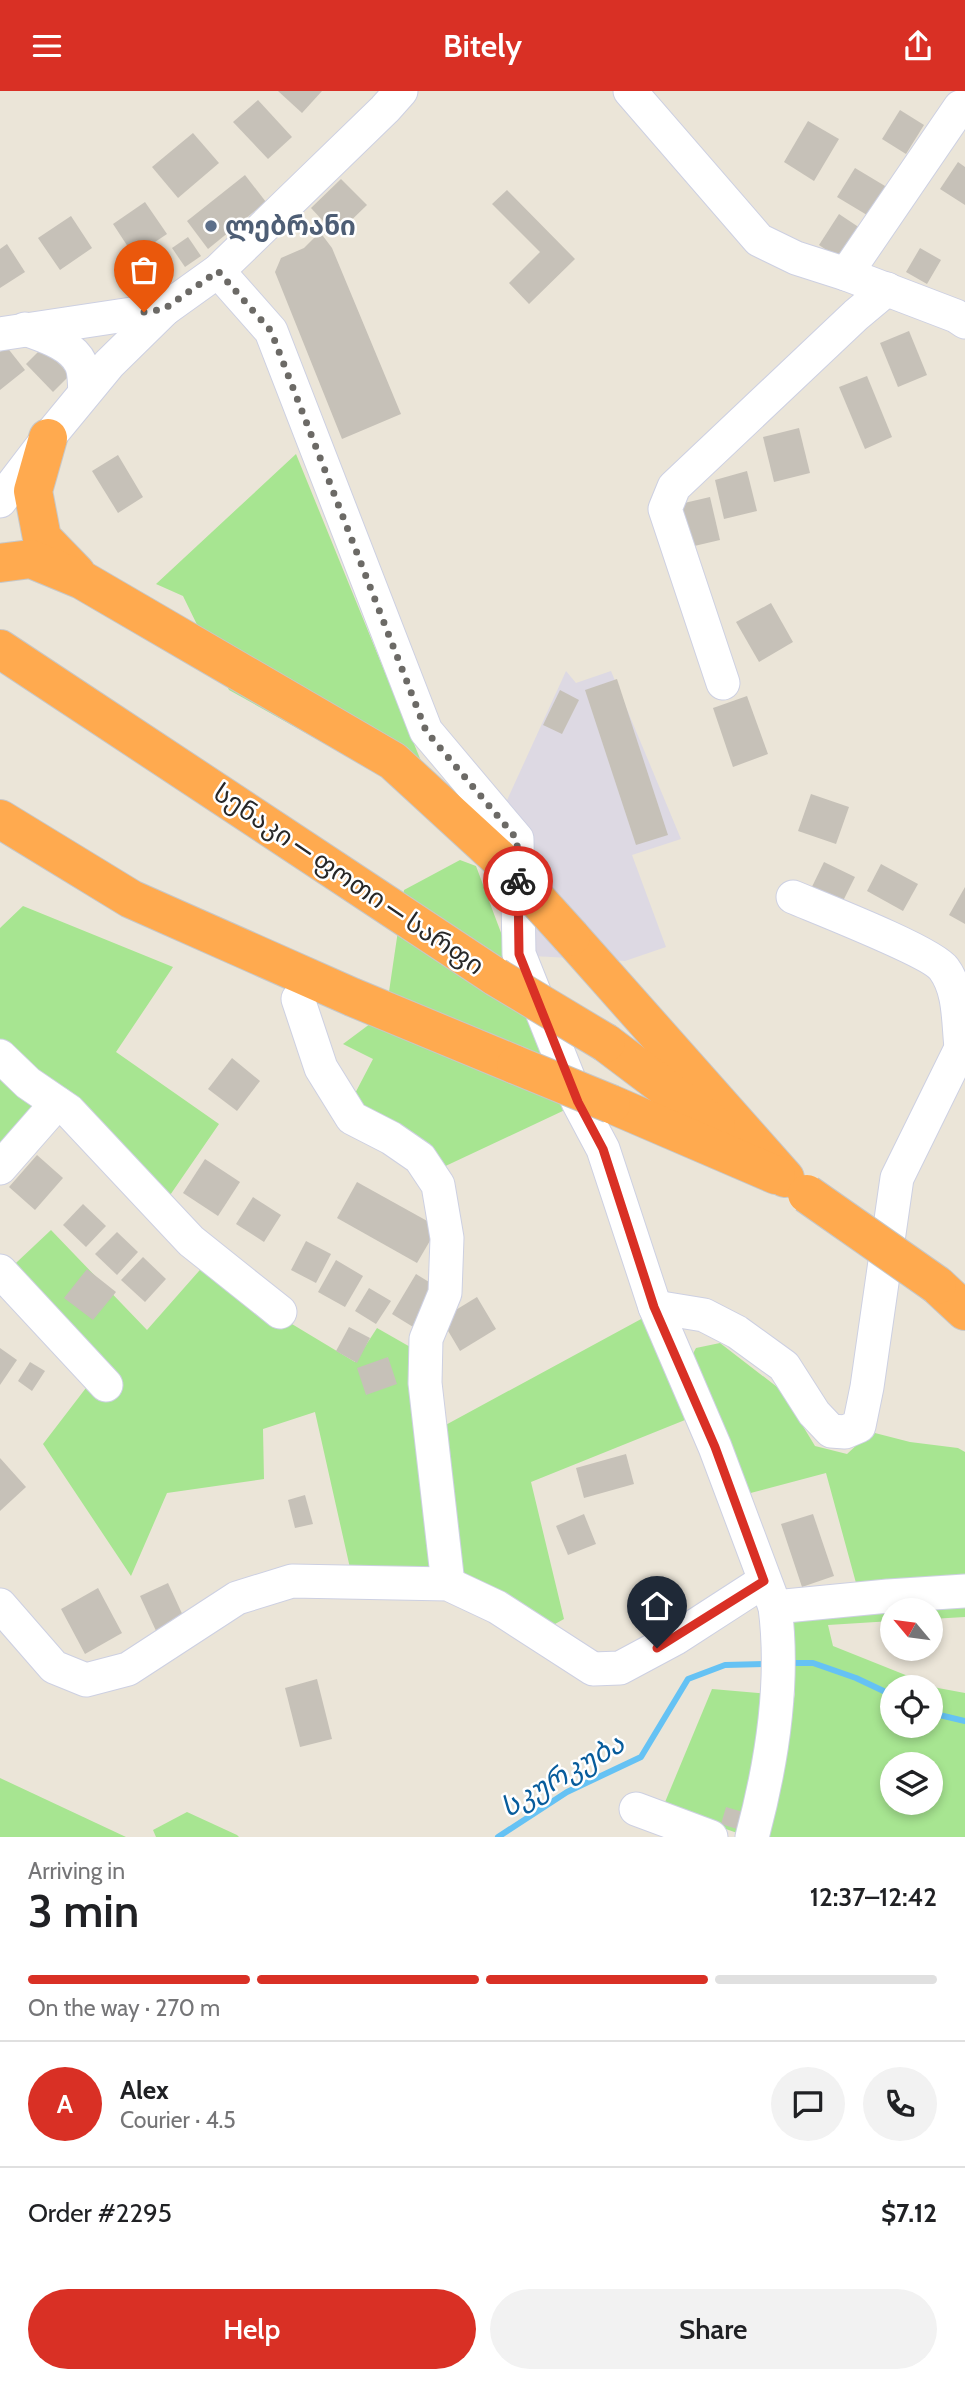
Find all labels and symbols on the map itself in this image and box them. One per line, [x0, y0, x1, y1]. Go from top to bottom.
place label: ლებრანი [225, 210, 356, 242]
marker: ლებრანი [203, 218, 219, 234]
pin [114, 240, 174, 312]
street label: სენაკი — ფოთი — სარფი [208, 776, 490, 982]
courier [483, 846, 553, 916]
pin [627, 1576, 687, 1648]
north arrow [880, 1598, 943, 1661]
water label: სკურკუბა [494, 1726, 630, 1824]

